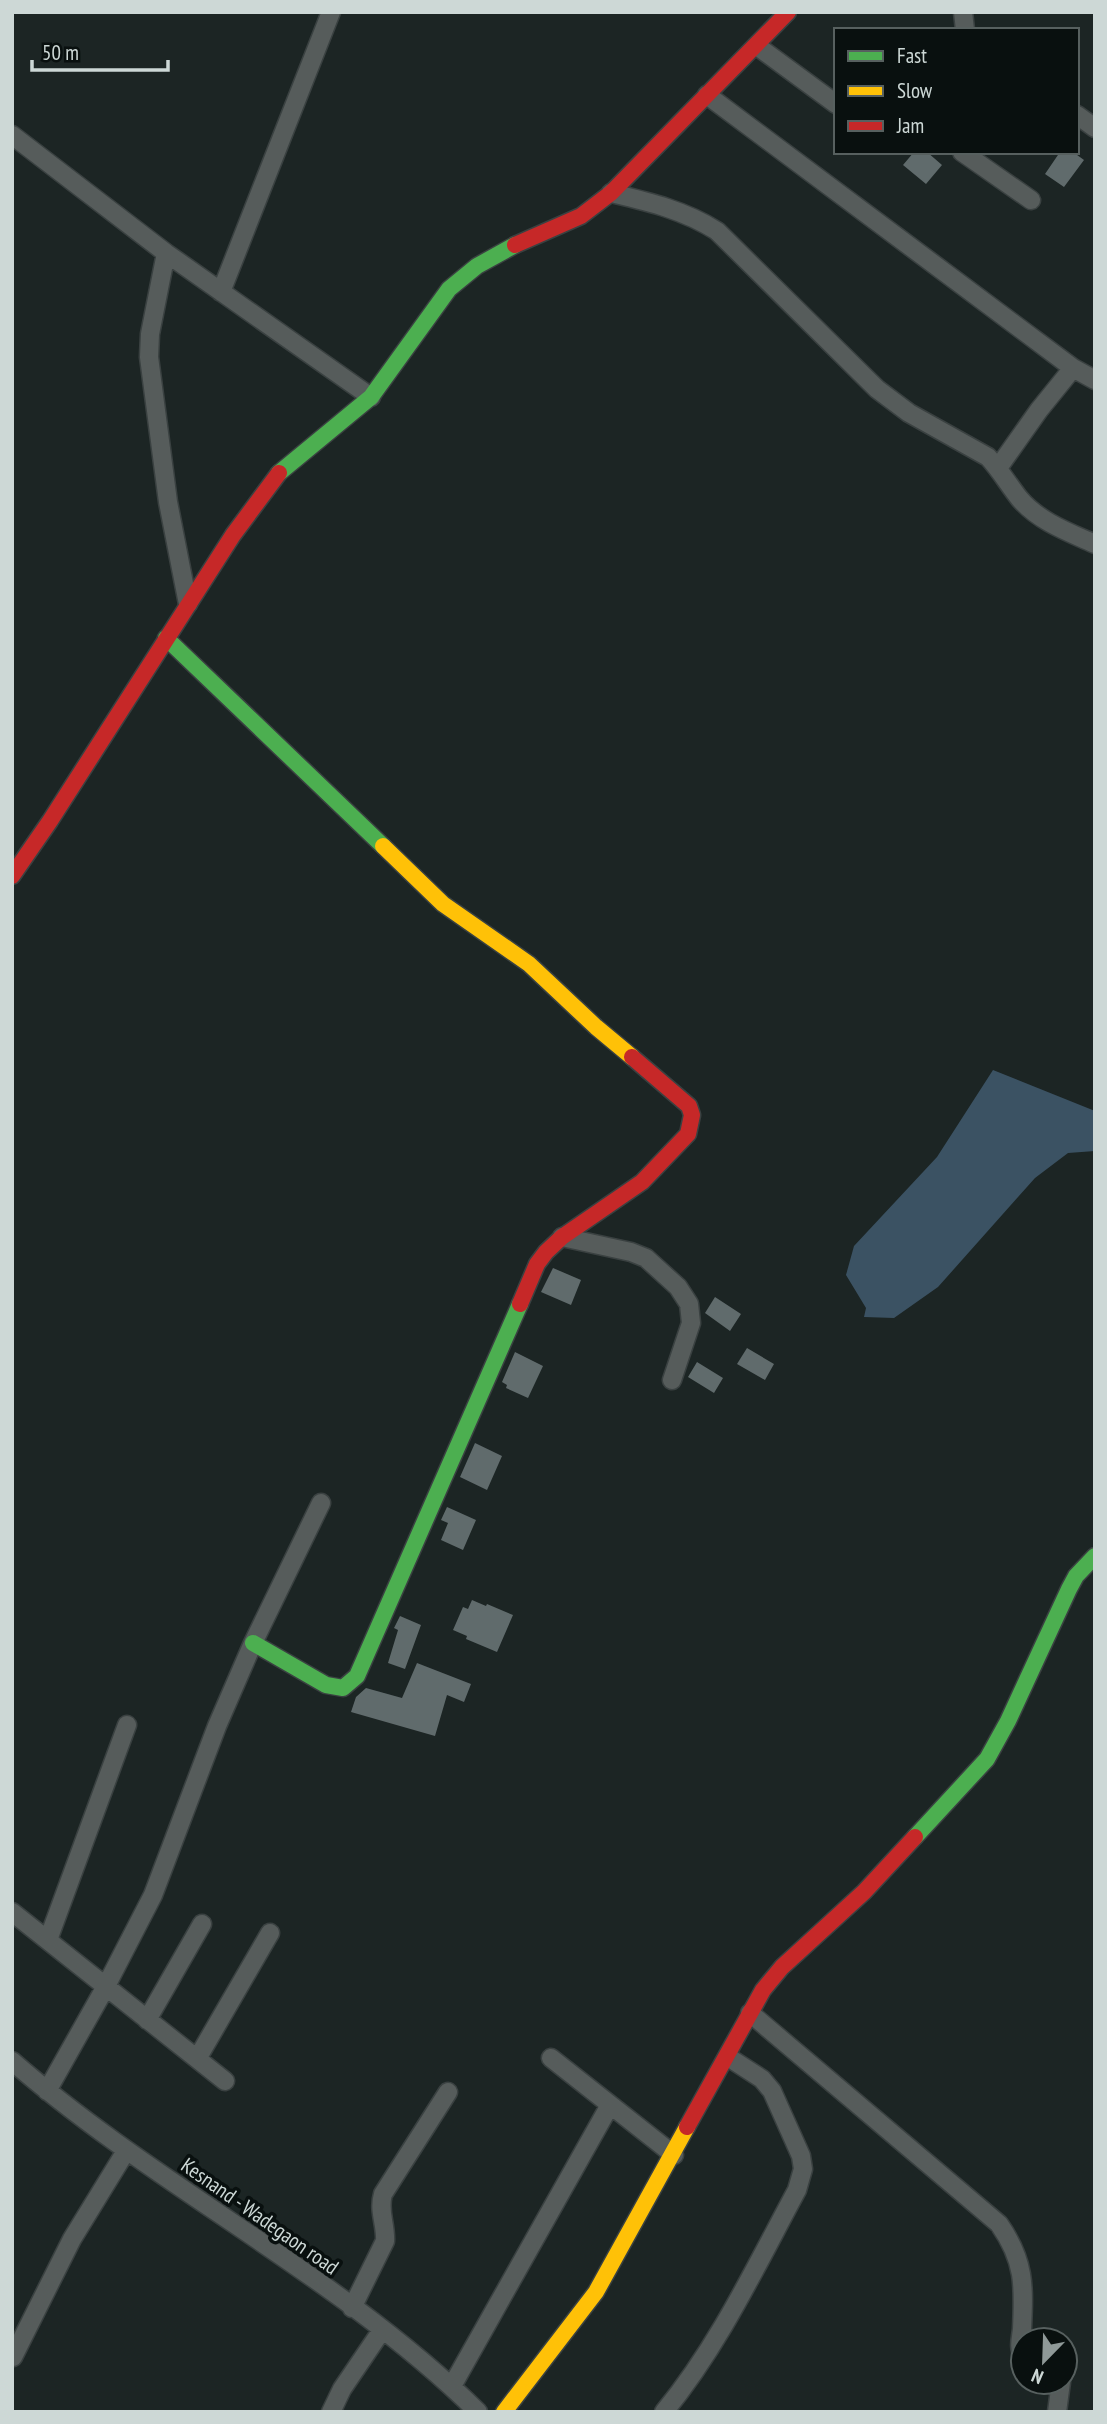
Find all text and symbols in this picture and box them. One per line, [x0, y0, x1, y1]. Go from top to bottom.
scale bar [32, 28, 168, 72]
legend [834, 28, 1079, 154]
text: 50 m [42, 39, 79, 66]
text: Fast [897, 42, 927, 69]
text: Slow [897, 77, 933, 104]
text: Jam [896, 112, 924, 139]
street label: Kesnand - Wadegaon road [176, 2152, 344, 2280]
north arrow [1009, 2326, 1079, 2396]
text: N [1028, 2364, 1047, 2390]

